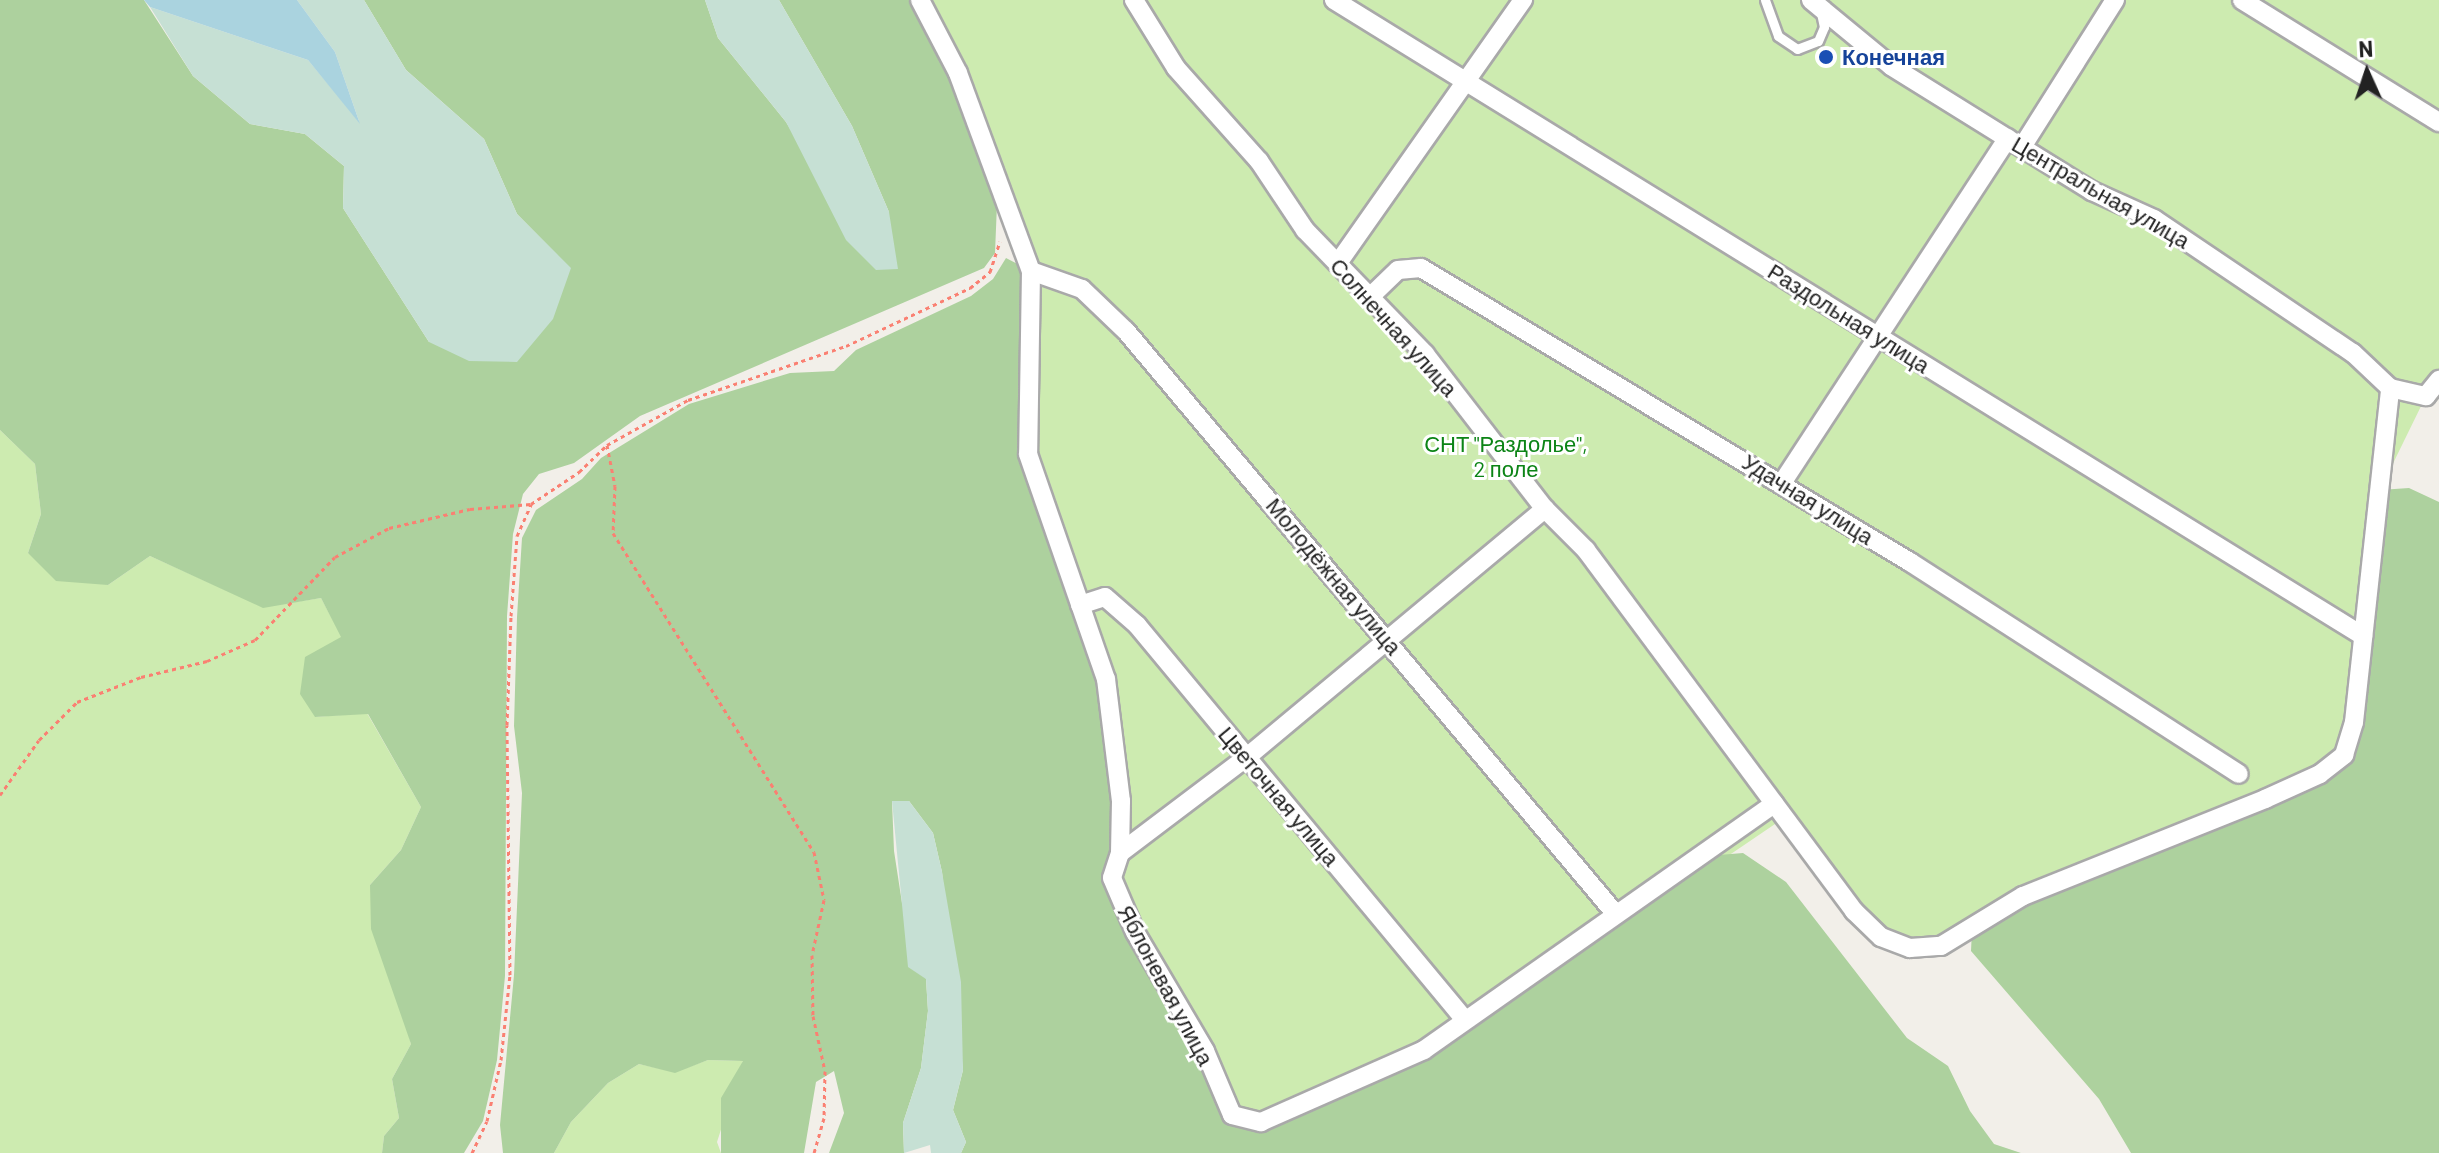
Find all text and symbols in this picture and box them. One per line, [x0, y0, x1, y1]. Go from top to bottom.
north arrow [2327, 32, 2407, 112]
text: N [2358, 35, 2374, 61]
place label: Конечная [1842, 44, 1945, 70]
marker: Конечная [1817, 48, 1835, 66]
street label: Центральная улица [2008, 130, 2194, 254]
street label: Солнечная улица [1325, 252, 1463, 402]
street label: Раздольная улица [1763, 258, 1935, 378]
park label: СНТ "Раздолье", 2 поле [1424, 430, 1588, 482]
street label: Удачная улица [1738, 448, 1878, 550]
street label: Молодёжная улица [1261, 492, 1407, 660]
street label: Цветочная улица [1213, 721, 1345, 871]
street label: Яблоневая улица [1113, 900, 1219, 1070]

